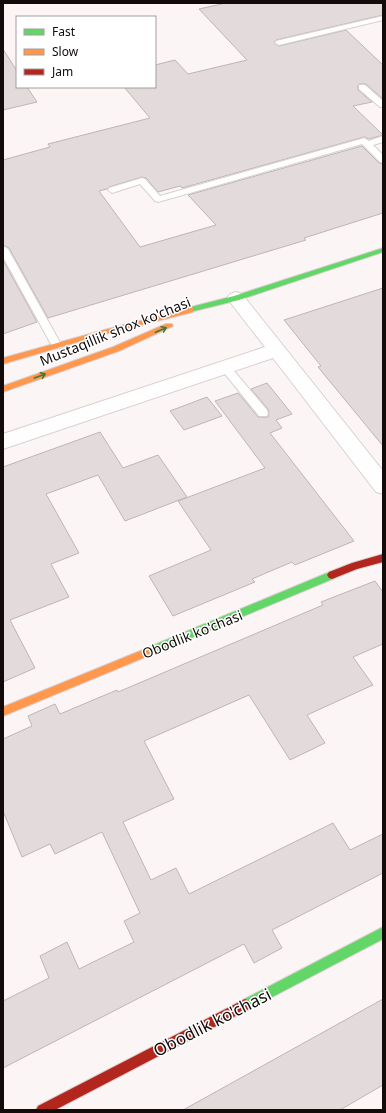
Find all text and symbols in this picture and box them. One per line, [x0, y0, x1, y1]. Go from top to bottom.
legend [16, 16, 156, 88]
text: Fast [52, 23, 76, 40]
text: Slow [52, 43, 79, 60]
text: Jam [51, 63, 73, 80]
street label: Mustaqillik shox ko'chasi [37, 292, 193, 370]
one-way arrow [155, 325, 167, 333]
one-way arrow [33, 372, 45, 380]
street label: Obodlik ko'chasi [139, 605, 245, 663]
street label: Obodlik ko'chasi [149, 982, 275, 1062]

